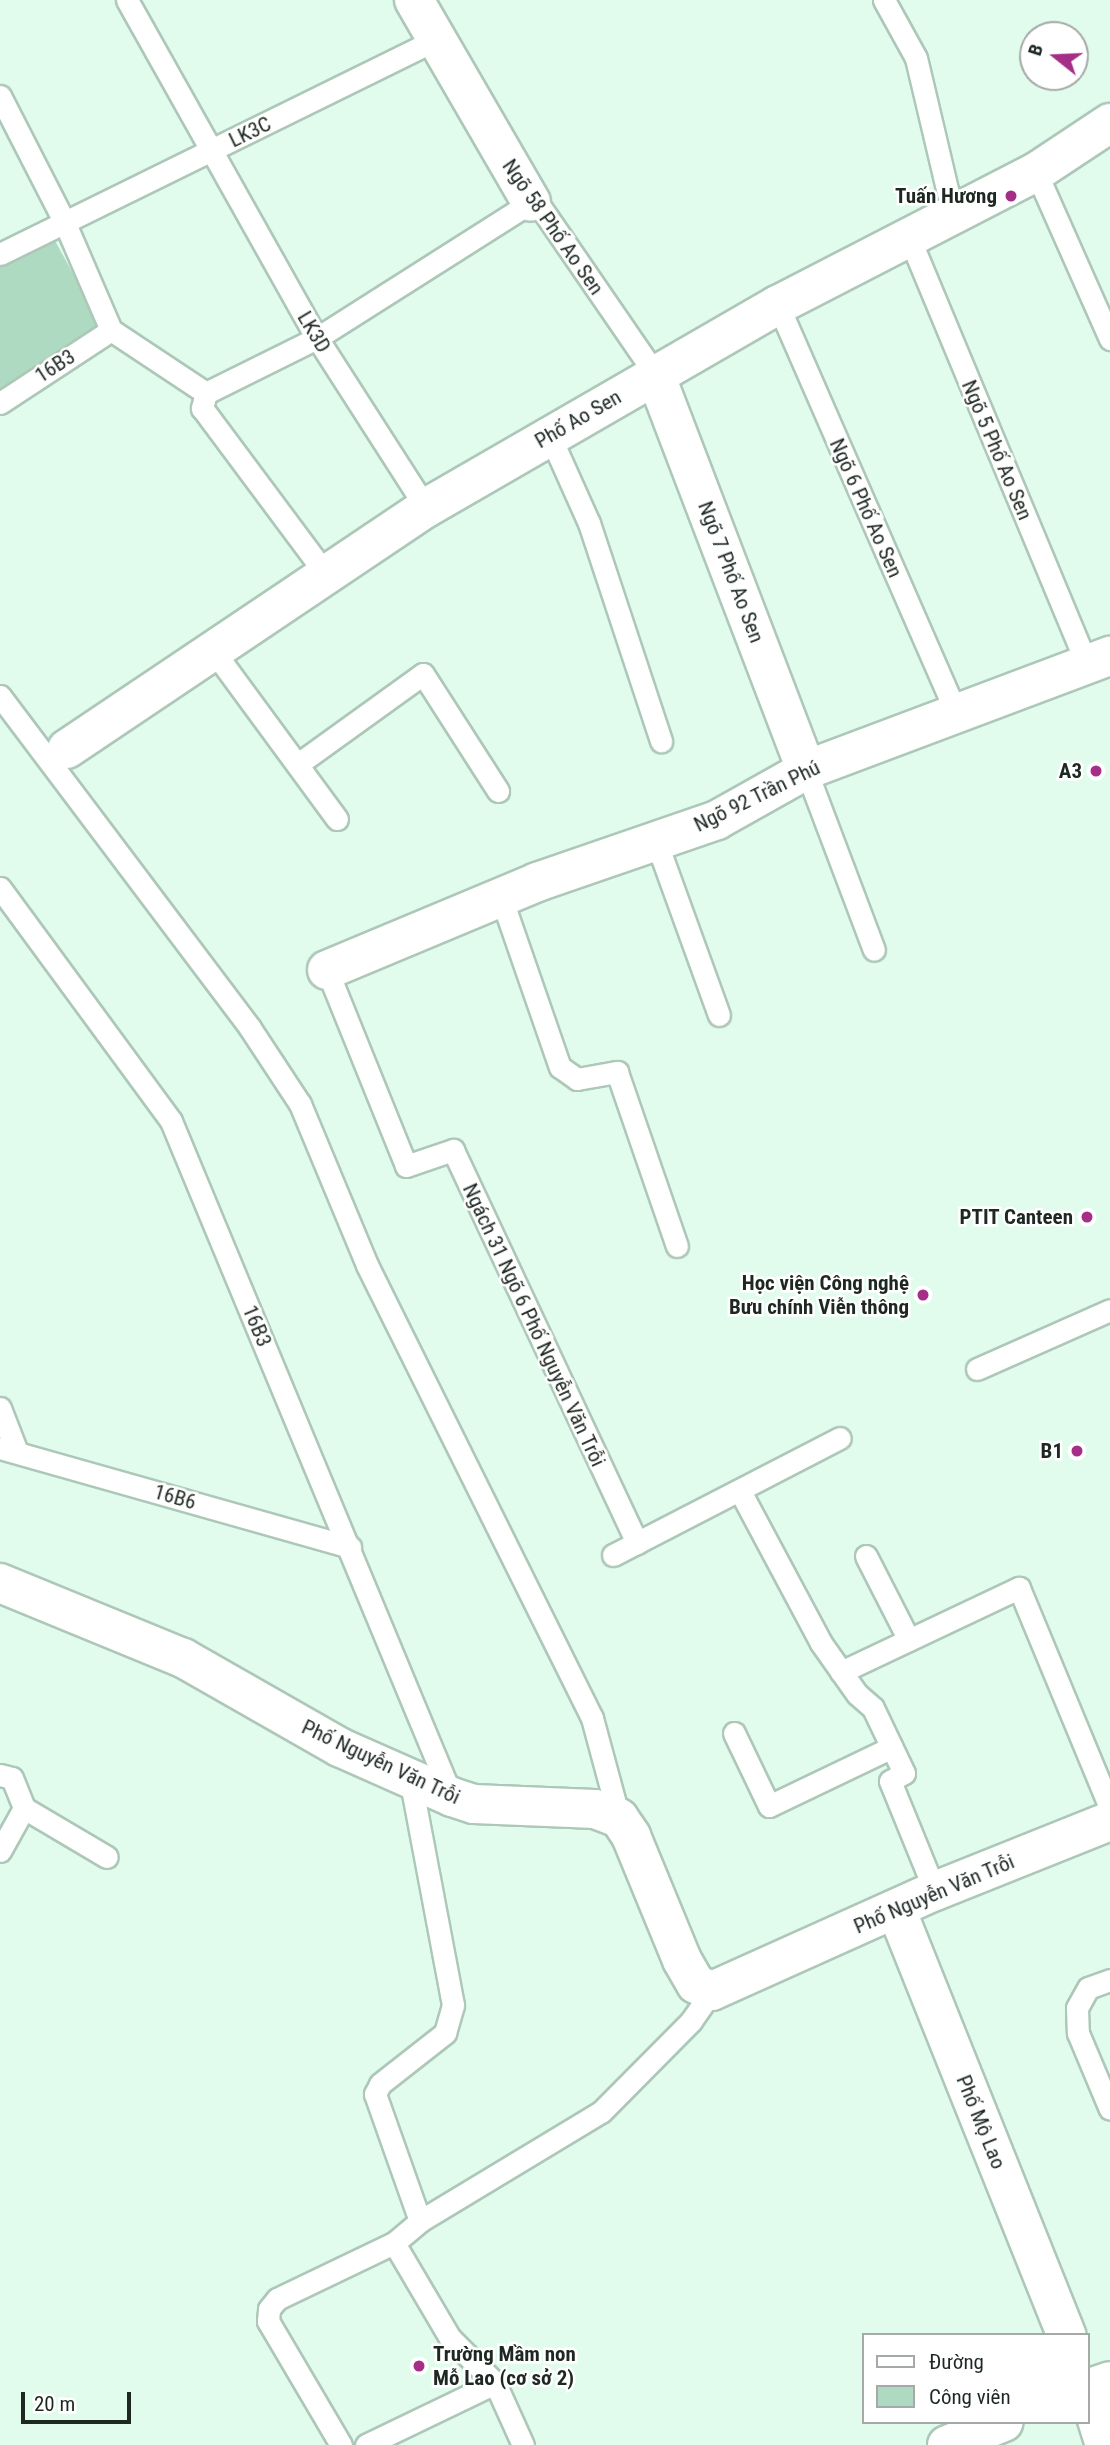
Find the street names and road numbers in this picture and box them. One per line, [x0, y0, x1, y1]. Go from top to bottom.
street label: LK3C [225, 111, 275, 153]
street label: Ngõ 58 Phố Ao Sen [497, 154, 609, 300]
street label: LK3D [292, 307, 336, 357]
street label: 16B3 [30, 344, 80, 388]
street label: Ngõ 5 Phố Ao Sen [956, 376, 1038, 524]
street label: Phố Ao Sen [530, 384, 626, 454]
street label: Ngõ 6 Phố Ao Sen [824, 435, 908, 581]
street label: Ngõ 7 Phố Ao Sen [692, 498, 770, 646]
street label: Ngõ 92 Trần Phú [690, 755, 824, 837]
street label: Ngách 31 Ngõ 6 Phố Nguyễn Văn Trỗi [457, 1179, 611, 1471]
street label: 16B3 [237, 1301, 277, 1351]
street label: 16B6 [151, 1479, 199, 1515]
street label: Phố Nguyễn Văn Trỗi [298, 1714, 464, 1810]
street label: Phố Nguyễn Văn Trỗi [850, 1849, 1018, 1939]
street label: Phố Mộ Lao [951, 2071, 1011, 2173]

